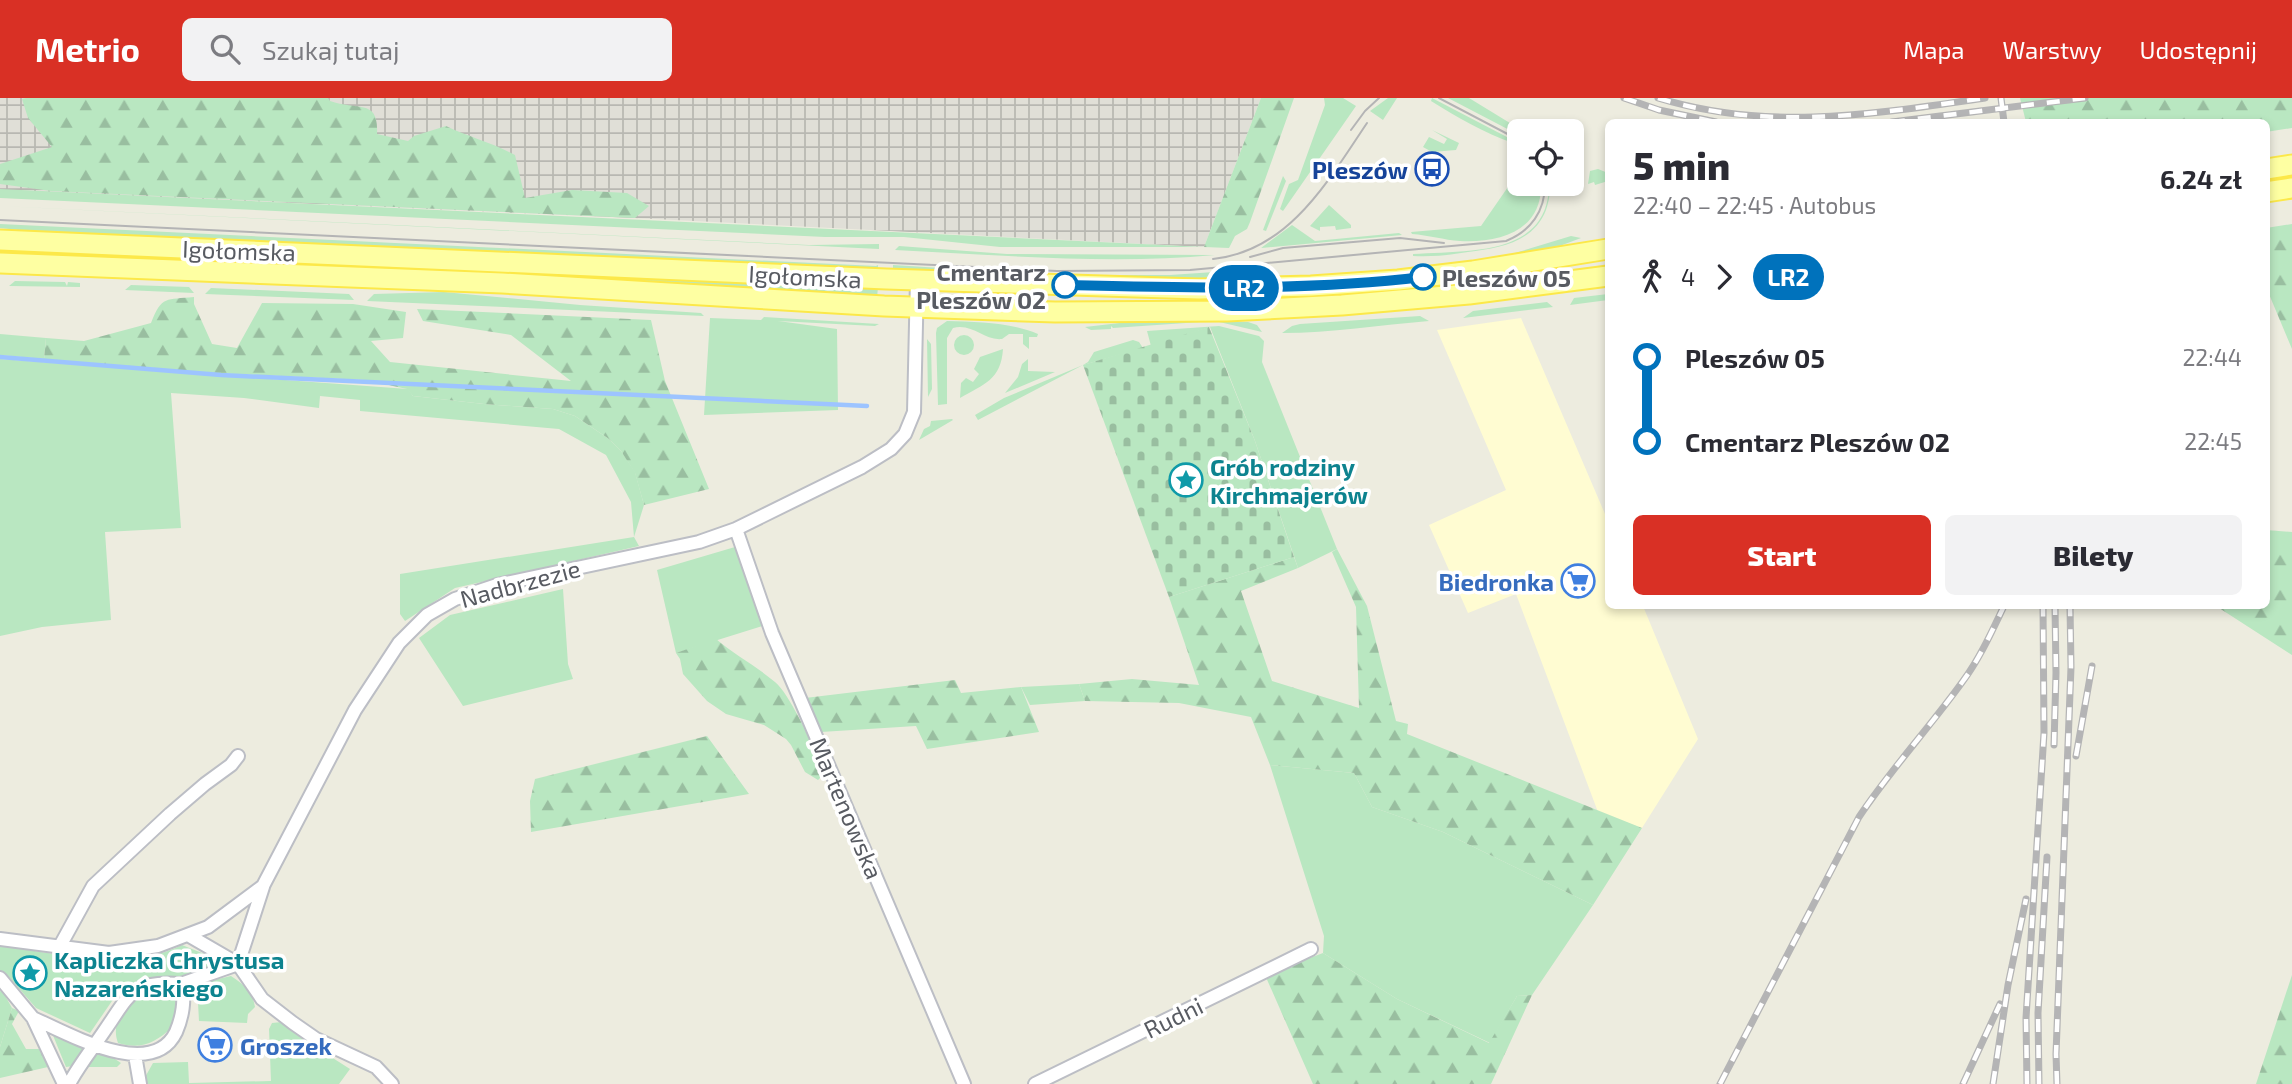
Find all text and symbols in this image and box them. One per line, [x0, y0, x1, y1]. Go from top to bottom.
search box [182, 18, 672, 81]
text: Metrio [35, 29, 140, 69]
icon: search [206, 30, 244, 68]
text: Szukaj tutaj [262, 34, 399, 65]
text: Mapa [1903, 35, 1965, 64]
text: Warstwy [2003, 35, 2102, 64]
text: Udostępnij [2140, 35, 2257, 64]
map controls [1507, 119, 1584, 196]
button: locate [1507, 119, 1584, 196]
text: 5 min [1633, 142, 1730, 188]
bus stop icon: Pleszów [1413, 150, 1451, 188]
place label: Pleszów [1312, 155, 1409, 184]
text: 6.24 zł [2160, 163, 2242, 194]
text: 22:40 – 22:45 · Autobus [1633, 191, 1876, 219]
street label: Igołomska [182, 234, 296, 266]
place label: Cmentarz Pleszów 02 [916, 257, 1046, 314]
icon: walk [1633, 258, 1671, 296]
icon: forward [1705, 258, 1743, 296]
street label: Igołomska [748, 259, 862, 293]
text: LR2 [1767, 262, 1810, 291]
place label: Pleszów 05 [1442, 263, 1571, 292]
text: 4 [1681, 263, 1695, 291]
marker: Pleszów 05 [1410, 264, 1436, 290]
line badge: LR2 [1204, 265, 1284, 311]
marker: Cmentarz Pleszów 02 [1052, 272, 1078, 298]
text: LR2 [1223, 273, 1265, 302]
text: Pleszów 05 [1685, 342, 1825, 373]
text: 22:44 [2182, 343, 2242, 371]
text: Cmentarz Pleszów 02 [1685, 426, 1950, 457]
text: 22:45 [2184, 427, 2242, 455]
place label: Grób rodziny Kirchmajerów [1210, 452, 1369, 509]
place icon: Grób rodziny Kirchmajerów [1167, 461, 1205, 499]
button: Start [1633, 515, 1931, 595]
button: Bilety [1945, 515, 2242, 595]
street label: Nadbrzezie [457, 553, 583, 613]
supermarket icon: Biedronka [1559, 562, 1597, 600]
place label: Biedronka [1438, 567, 1554, 596]
street label: Martenowska [804, 733, 890, 883]
place label: Kapliczka Chrystusa Nazareńskiego [54, 945, 284, 1002]
place icon: Kapliczka Chrystusa Nazareńskiego [11, 954, 49, 992]
street label: Rudni [1139, 990, 1207, 1044]
supermarket icon: Groszek [196, 1026, 234, 1064]
place label: Groszek [240, 1031, 333, 1060]

